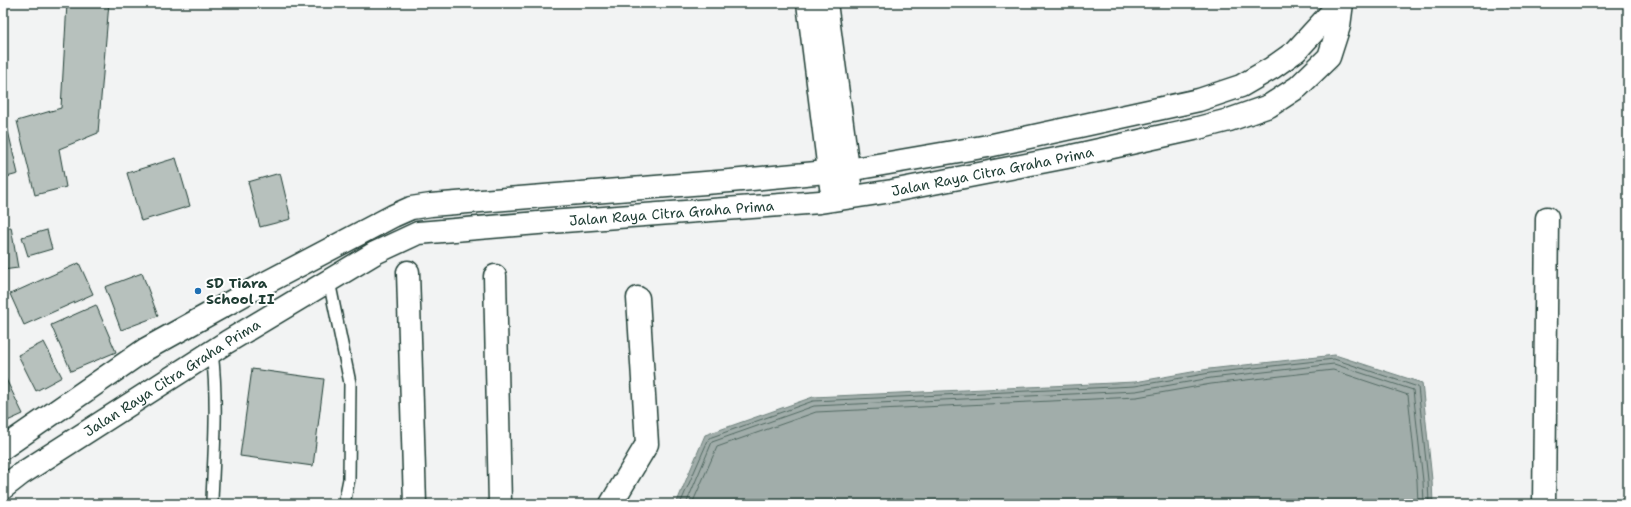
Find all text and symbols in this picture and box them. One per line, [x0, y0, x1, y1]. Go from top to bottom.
street label: Jalan Raya Citra Graha Prima [890, 142, 1096, 200]
street label: Jalan Raya Citra Graha Prima [568, 196, 775, 230]
place label: SD Tiara School II [206, 274, 275, 308]
marker: SD Tiara School II [193, 286, 203, 296]
street label: Jalan Raya Citra Graha Prima [80, 315, 264, 440]

